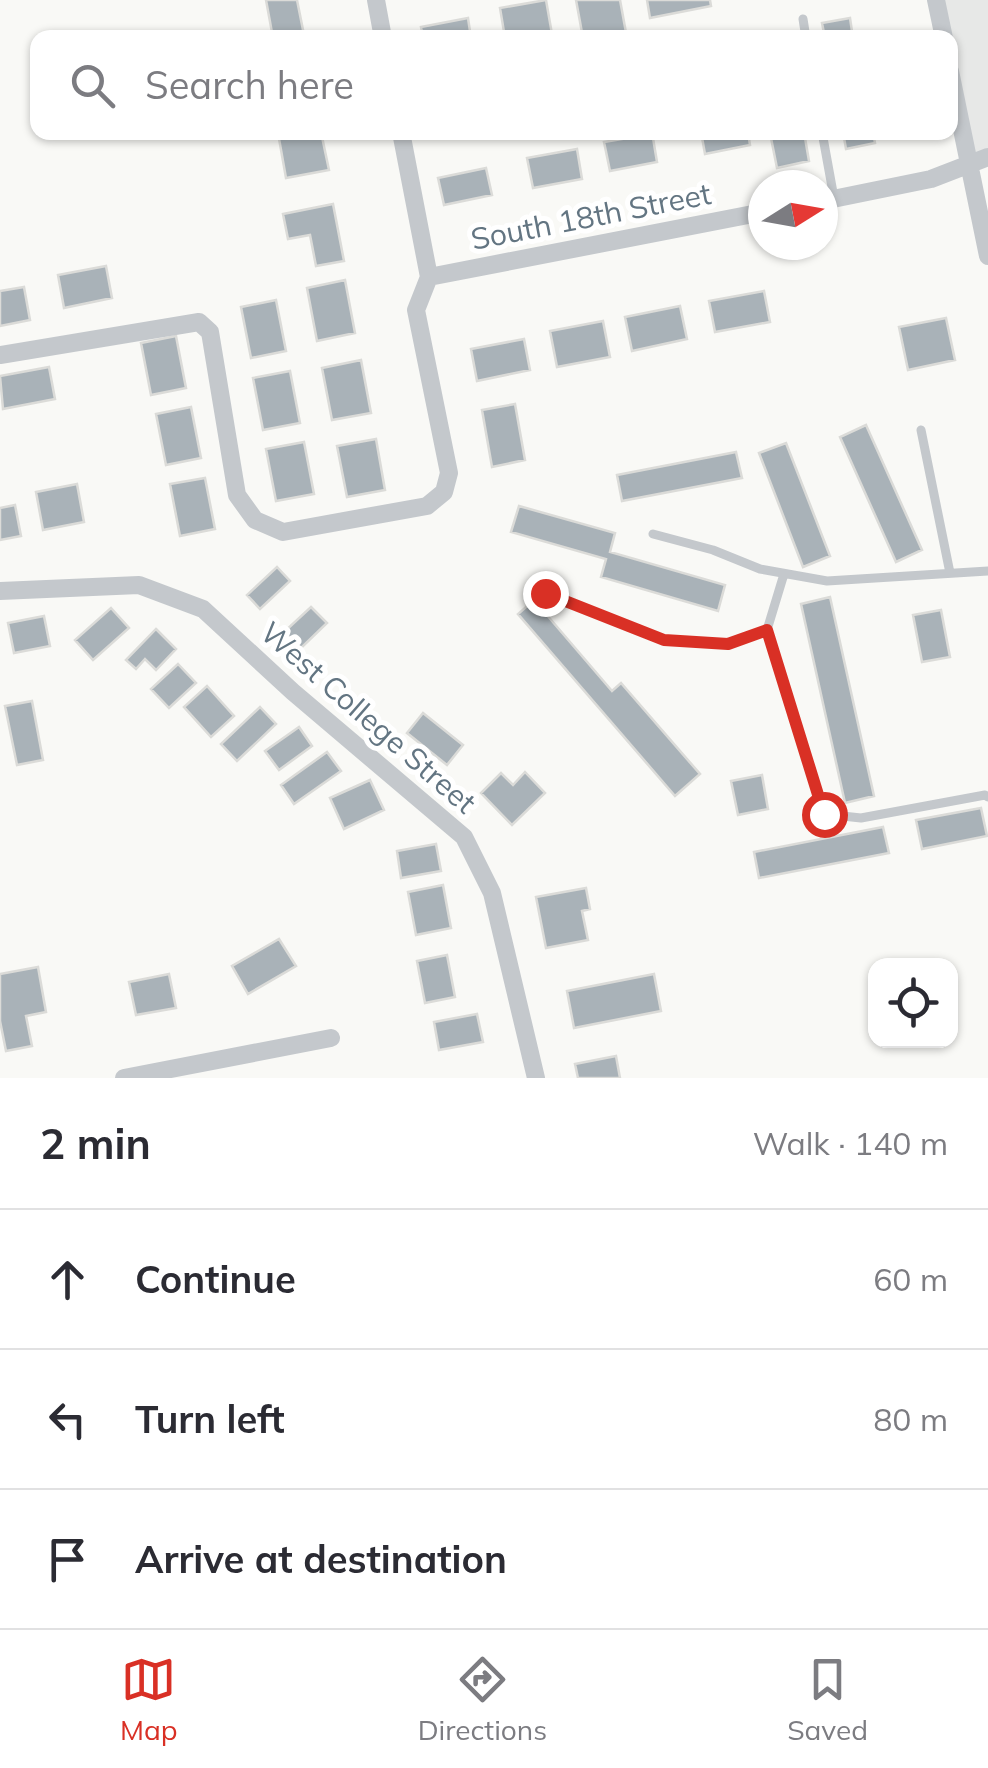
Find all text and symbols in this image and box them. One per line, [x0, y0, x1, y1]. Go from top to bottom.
search box [30, 30, 958, 140]
icon: search [65, 58, 120, 113]
text: Search here [145, 61, 354, 109]
north arrow [748, 170, 838, 260]
street label: South 18th Street [467, 174, 714, 258]
route end [523, 571, 569, 617]
street label: West College Street [253, 613, 484, 821]
route start [802, 792, 848, 838]
map controls [868, 958, 958, 1048]
button: locate [868, 958, 958, 1048]
text: 2 min [40, 1117, 151, 1170]
text: Walk · 140 m [753, 1123, 948, 1163]
icon: ahead [40, 1252, 95, 1307]
text: Continue [135, 1255, 296, 1303]
text: 60 m [873, 1259, 948, 1299]
icon: left [40, 1392, 95, 1447]
text: Turn left [135, 1395, 285, 1443]
text: 80 m [873, 1399, 948, 1439]
icon: arrive [40, 1532, 95, 1587]
text: Arrive at destination [135, 1535, 507, 1583]
tab: Map [120, 1652, 178, 1747]
tab: Directions [418, 1652, 547, 1747]
tab: Saved [787, 1652, 868, 1747]

